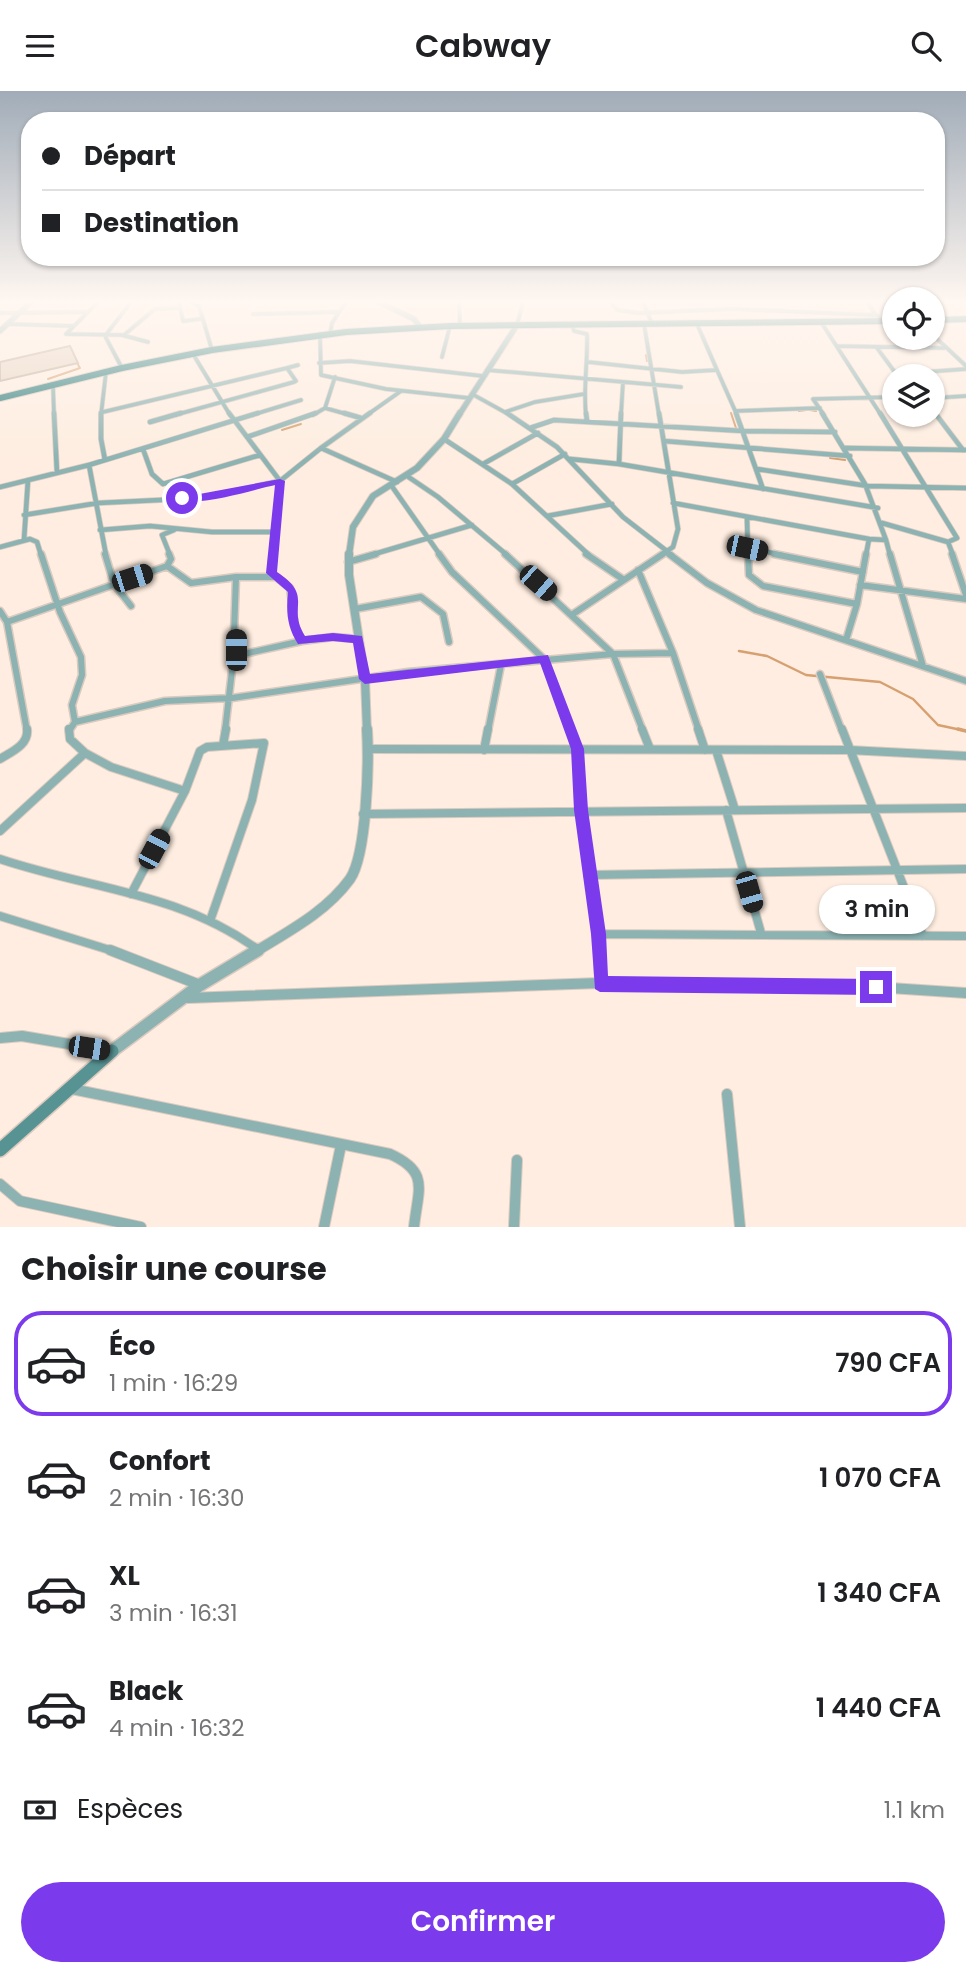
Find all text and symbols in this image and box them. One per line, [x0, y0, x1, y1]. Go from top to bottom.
text: Cabway [415, 23, 551, 68]
icon: menu [21, 27, 59, 65]
icon: search [907, 27, 945, 65]
text: Départ [84, 138, 176, 174]
text: Destination [84, 205, 239, 241]
map controls [882, 287, 945, 427]
button: locate [882, 287, 945, 350]
button: layers [882, 364, 945, 427]
route start [166, 482, 198, 514]
car [725, 533, 770, 563]
car [516, 561, 561, 605]
car [109, 562, 156, 594]
car [226, 629, 247, 671]
car [135, 826, 174, 872]
car [734, 869, 765, 915]
callout: 3 min [818, 885, 934, 935]
text: 3 min [845, 893, 909, 925]
route end [860, 971, 892, 1003]
car [67, 1034, 112, 1062]
text: Choisir une course [21, 1246, 327, 1291]
text: Éco [109, 1328, 155, 1364]
icon: car [25, 1332, 88, 1395]
text: 790 CFA [835, 1345, 941, 1381]
text: 1 min · 16:29 [109, 1367, 238, 1399]
text: Confort [109, 1443, 211, 1479]
icon: car [25, 1447, 88, 1510]
text: 1 070 CFA [819, 1460, 941, 1496]
text: 2 min · 16:30 [109, 1482, 244, 1514]
text: XL [109, 1558, 140, 1594]
icon: car [25, 1562, 88, 1625]
text: 1 340 CFA [817, 1575, 941, 1611]
text: 3 min · 16:31 [109, 1597, 238, 1629]
text: Black [109, 1673, 183, 1709]
icon: car [25, 1677, 88, 1740]
text: 1 440 CFA [816, 1690, 941, 1726]
text: 4 min · 16:32 [109, 1712, 244, 1744]
icon: cash [21, 1791, 59, 1829]
text: Espèces [77, 1791, 183, 1827]
text: 1.1 km [884, 1794, 945, 1826]
button: Confirmer [21, 1882, 945, 1962]

